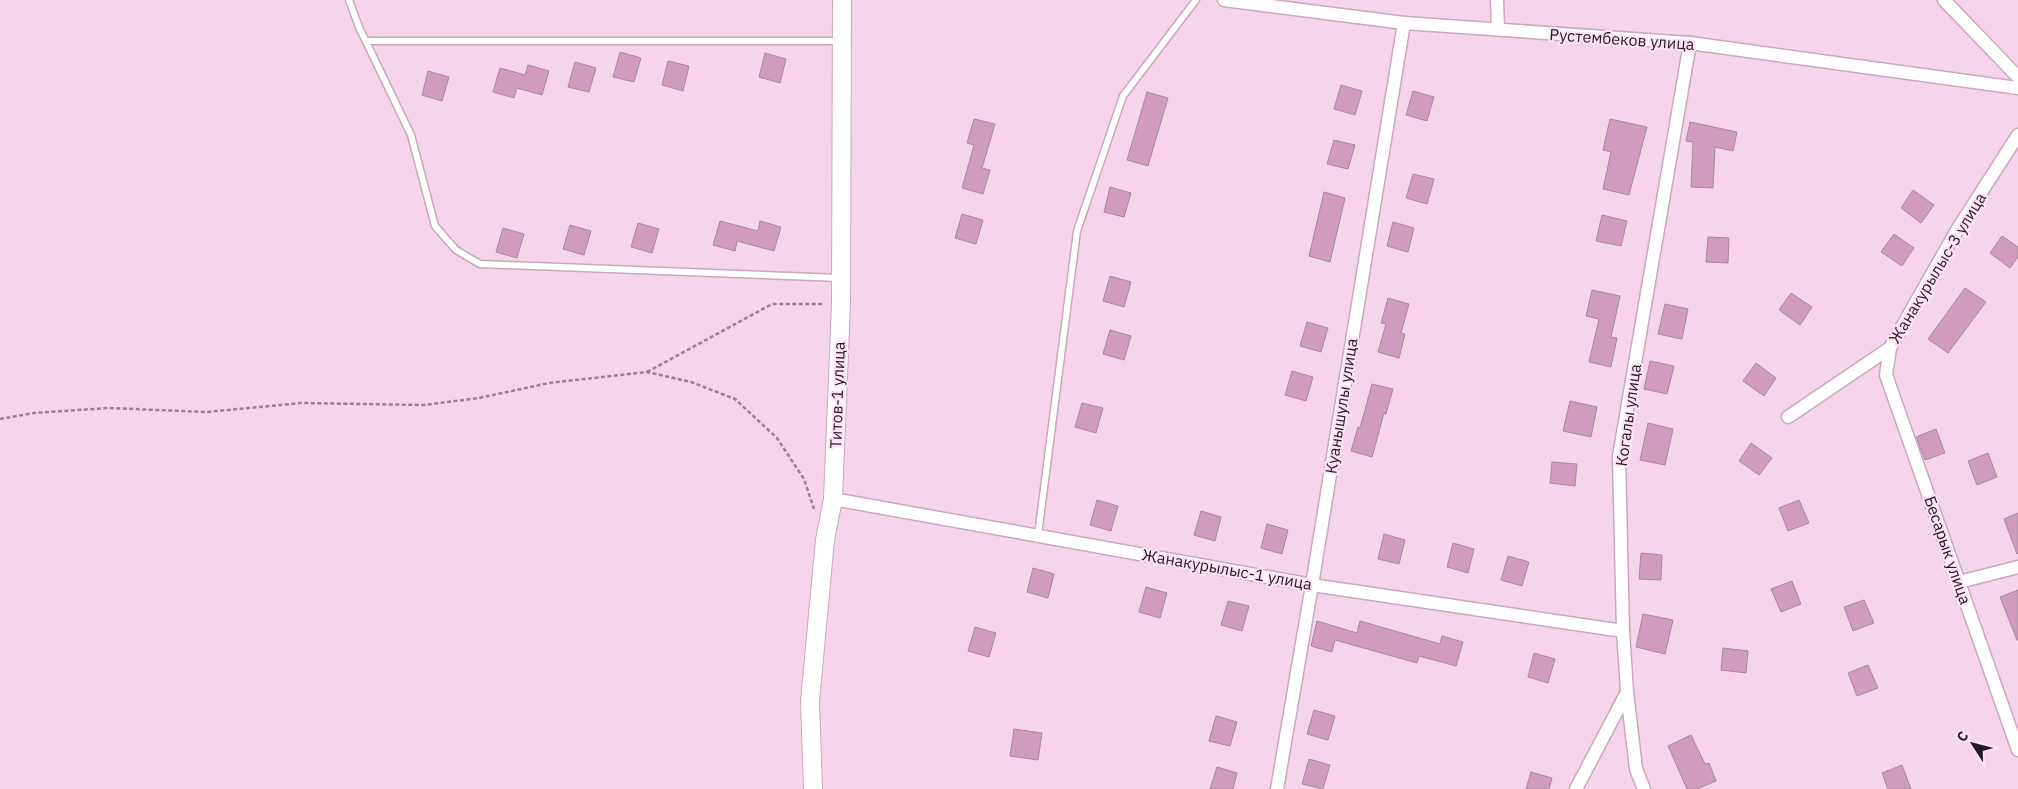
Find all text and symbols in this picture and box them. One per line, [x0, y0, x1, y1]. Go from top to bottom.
street label: Рустембеков улица [1549, 24, 1696, 54]
street label: Жанакурылыс-3 улица [1884, 189, 1990, 347]
street label: Куанышулы улица [1320, 336, 1362, 475]
street label: Титов-1 улица [825, 341, 849, 449]
street label: Когалы улица [1611, 362, 1645, 468]
street label: Бесарык улица [1920, 493, 1976, 607]
street label: Жанакурылыс-1 улица [1140, 544, 1314, 594]
north arrow [1948, 719, 1998, 769]
text: С [1953, 727, 1972, 745]

